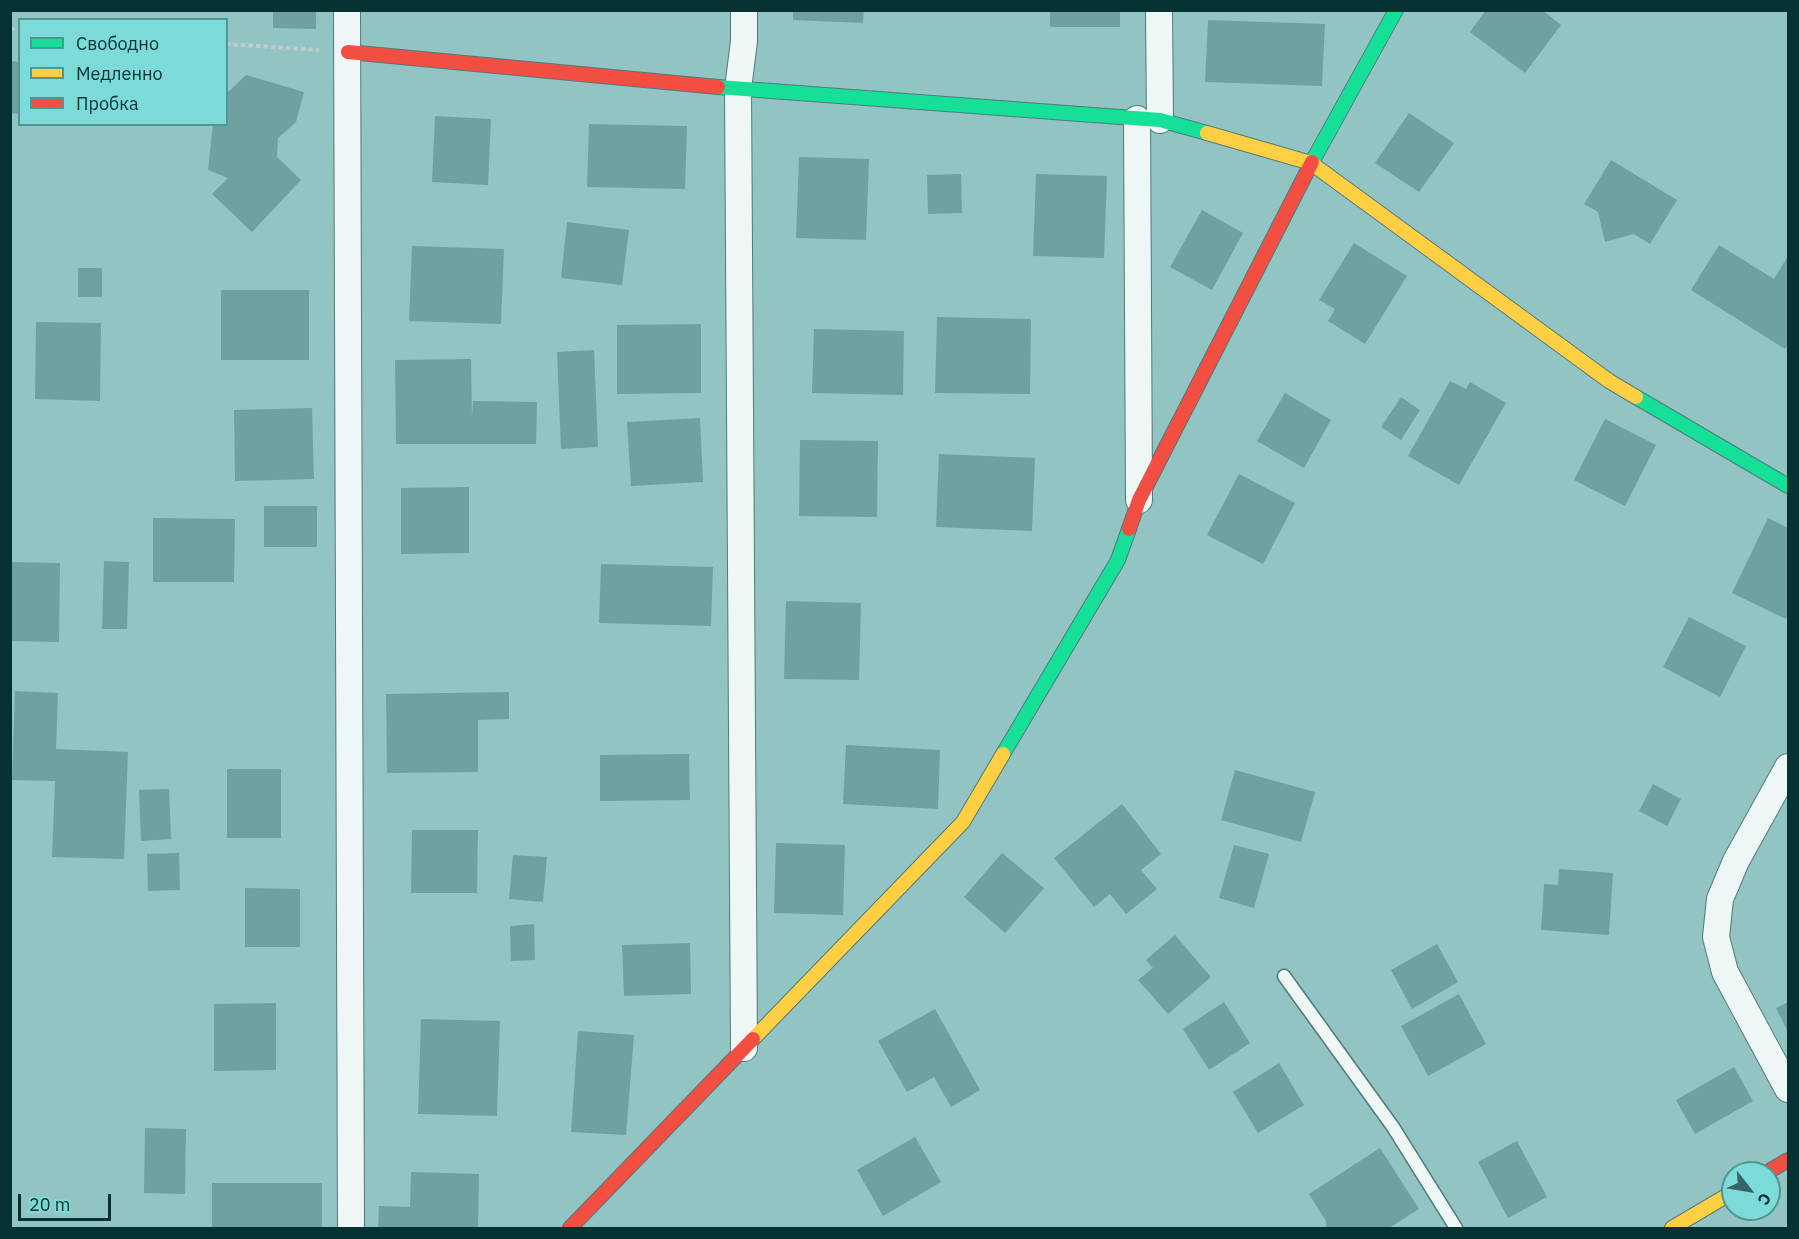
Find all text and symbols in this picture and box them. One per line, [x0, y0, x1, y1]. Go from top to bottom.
legend [18, 18, 228, 126]
text: Свободно [76, 32, 159, 55]
text: Медленно [76, 62, 163, 85]
text: Пробка [76, 92, 139, 115]
north arrow [1721, 1161, 1781, 1221]
scale bar [21, 1182, 114, 1220]
text: С [1753, 1190, 1776, 1209]
text: 20 m [29, 1193, 71, 1216]

